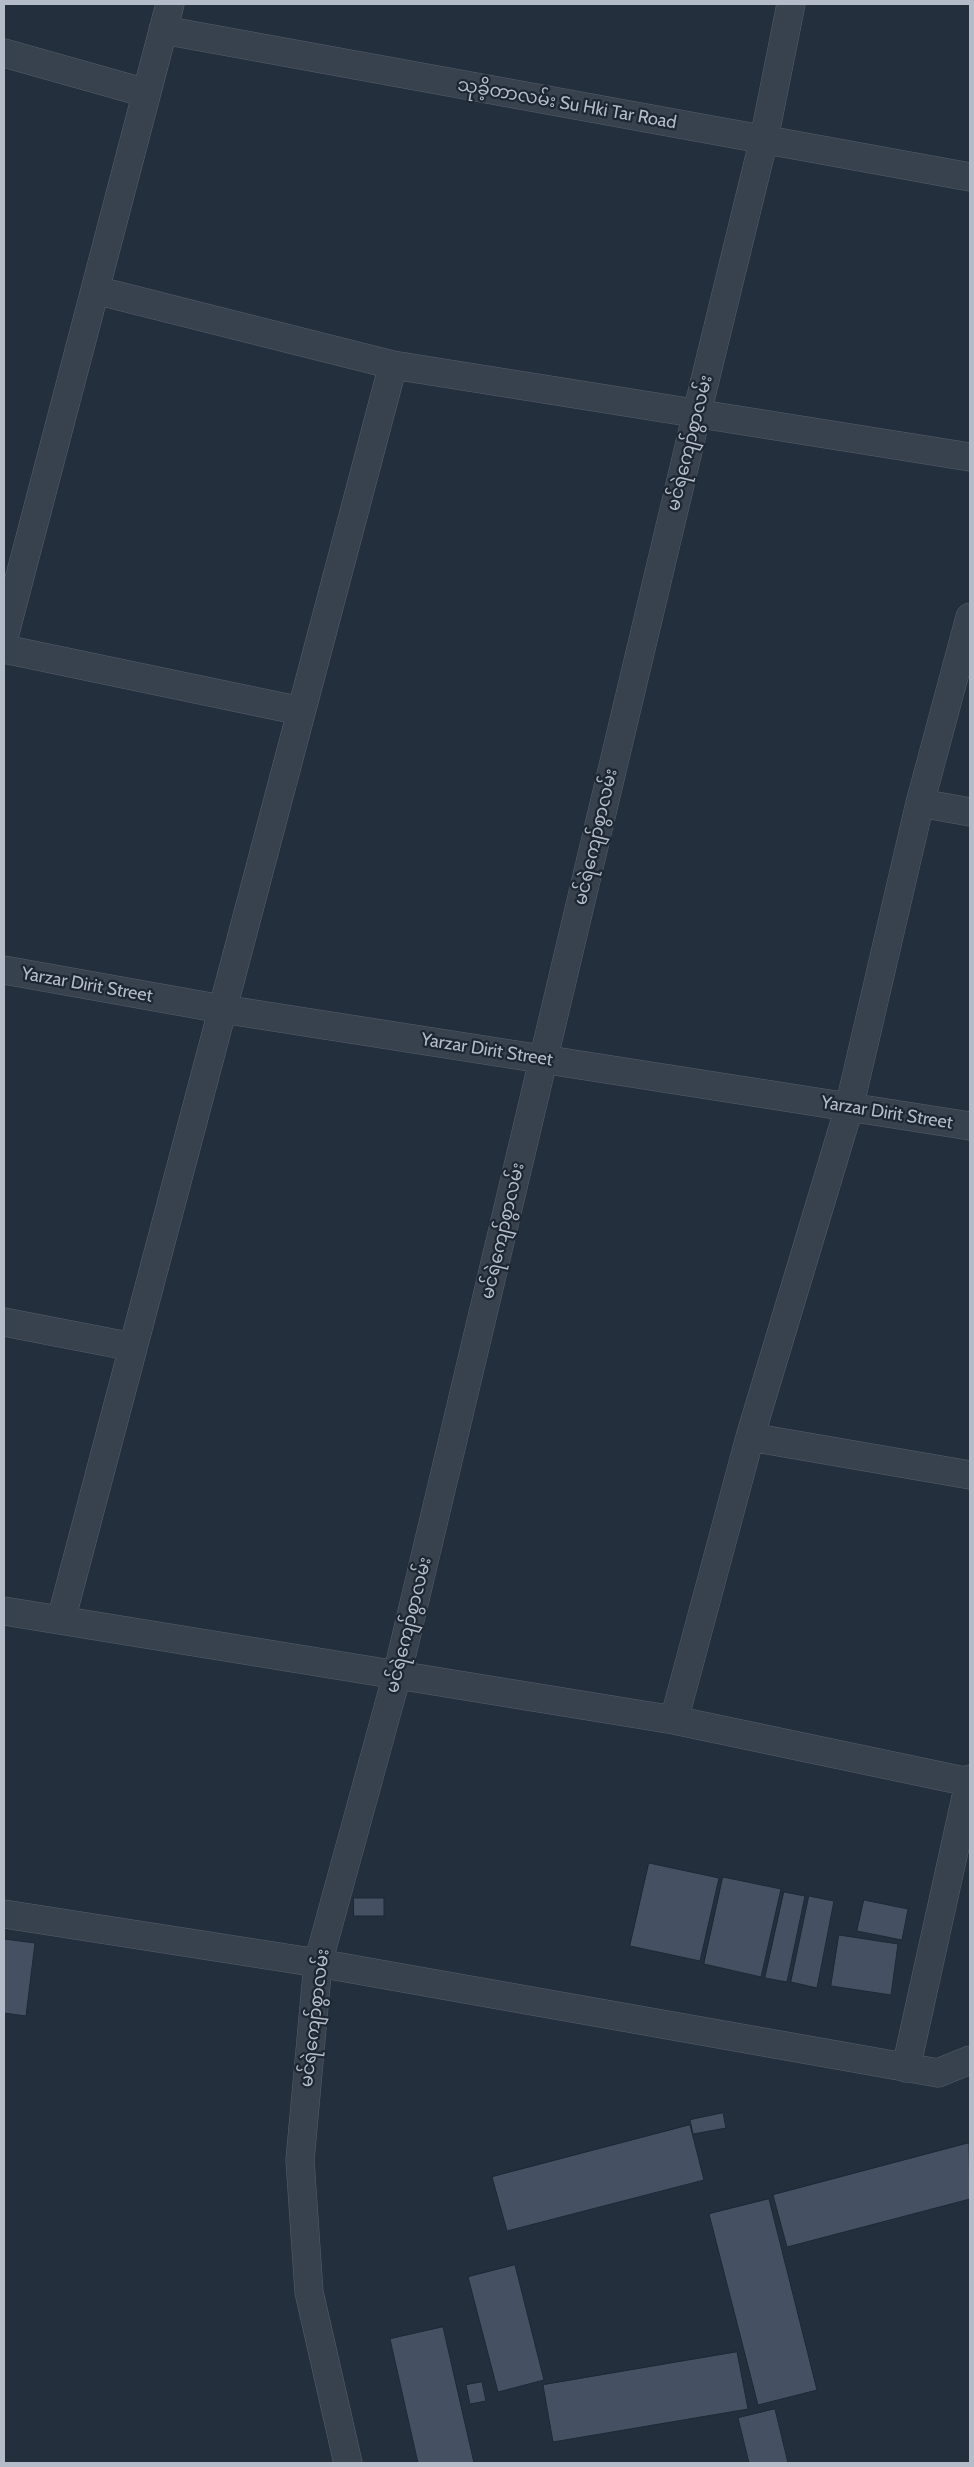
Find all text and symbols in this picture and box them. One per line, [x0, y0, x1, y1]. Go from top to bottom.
street label: သုခိ့တာလမ်း Su Hki Tar Road [456, 74, 678, 134]
street label: မင်ရဲကျော်စွာလမ်း [663, 373, 717, 513]
street label: မင်ရဲကျော်စွာလမ်း [570, 767, 622, 907]
street label: Yarzar Dirit Street [20, 963, 154, 1007]
street label: Yarzar Dirit Street [420, 1029, 554, 1071]
street label: Yarzar Dirit Street [820, 1092, 954, 1134]
street label: မင်ရဲကျော်စွာလမ်း [477, 1161, 529, 1301]
street label: မင်ရဲကျော်စွာလမ်း [382, 1555, 436, 1695]
street label: မင်ရဲကျော်စွာလမ်း [296, 1947, 334, 2089]

